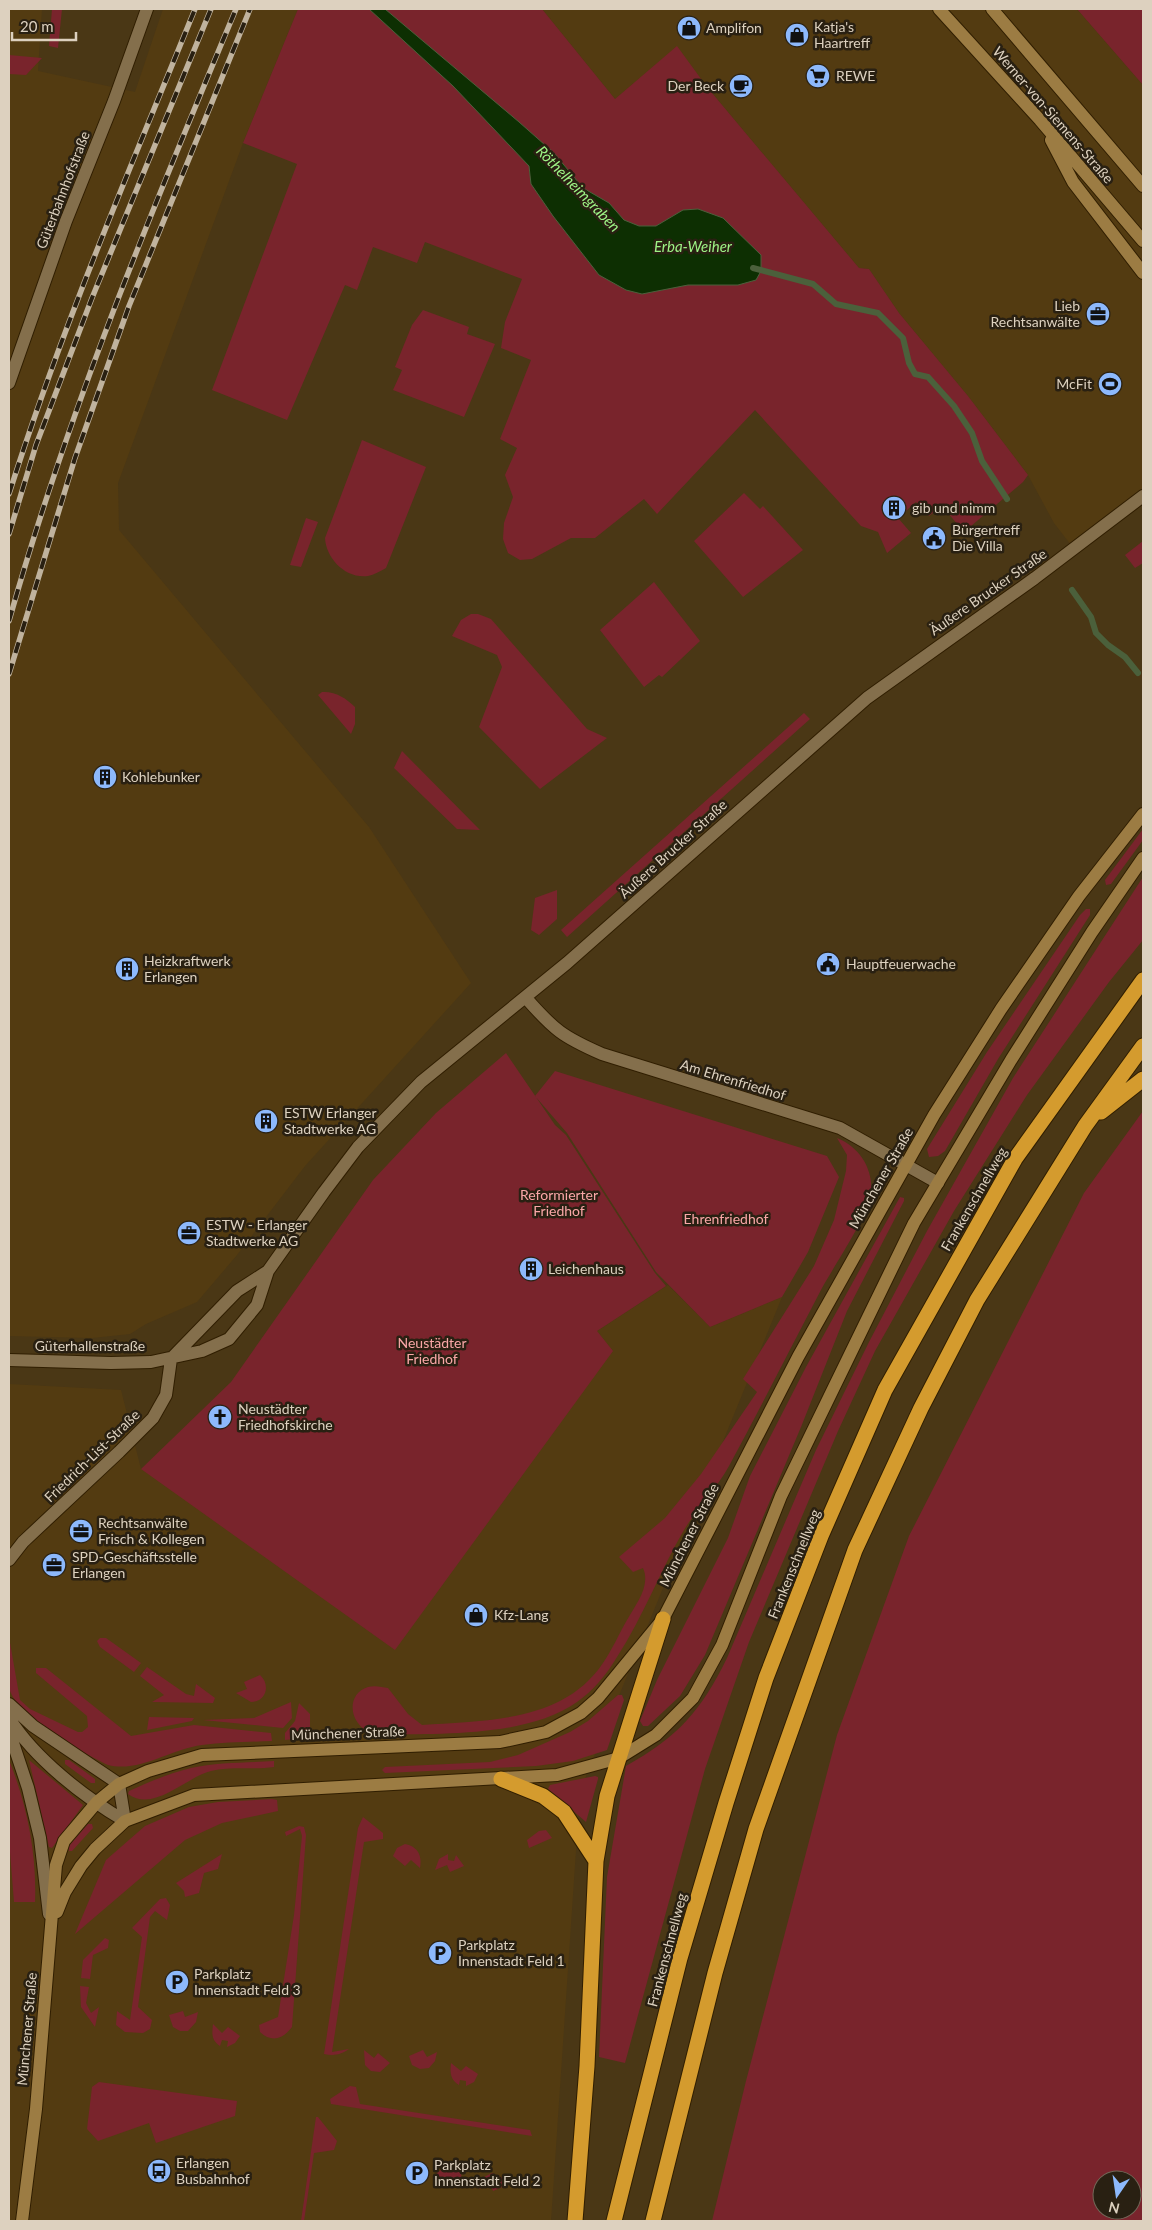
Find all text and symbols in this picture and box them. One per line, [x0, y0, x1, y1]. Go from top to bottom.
scale bar [12, 10, 76, 42]
shop icon: Amplifon [676, 15, 702, 41]
text: 20 m [20, 17, 54, 35]
place label: Katja's Haartreff [814, 18, 871, 51]
place label: Amplifon [706, 19, 762, 36]
shop icon: Katja's Haartreff [784, 22, 810, 48]
street label: Werner-von-Siemens-Straße [989, 43, 1117, 186]
supermarket icon: REWE [805, 63, 831, 89]
place label: REWE [836, 67, 875, 84]
cafe icon: Der Beck [728, 73, 754, 99]
place label: Der Beck [668, 77, 725, 94]
street label: Güterbahnhofstraße [32, 128, 93, 251]
water label: Röthelheimgraben [533, 141, 624, 235]
water label: Erba-Weiher [654, 237, 733, 255]
place label: Lieb Rechtsanwälte [991, 297, 1080, 330]
office icon: Lieb Rechtsanwälte [1085, 301, 1111, 327]
sports icon: McFit [1097, 371, 1123, 397]
place label: McFit [1056, 375, 1092, 392]
building icon: gib und nimm [881, 495, 907, 521]
place label: gib und nimm [912, 499, 995, 516]
place label: Bürgertreff Die Villa [952, 521, 1020, 554]
public building icon: Bürgertreff Die Villa [921, 525, 947, 551]
street label: Äußere Brucker Straße [926, 545, 1050, 638]
building icon: Kohlebunker [92, 764, 118, 790]
place label: Kohlebunker [122, 768, 200, 785]
street label: Äußere Brucker Straße [615, 796, 730, 901]
public building icon: Hauptfeuerwache [815, 951, 841, 977]
place label: Heizkraftwerk Erlangen [144, 952, 231, 985]
place label: Hauptfeuerwache [846, 955, 956, 972]
building icon: Heizkraftwerk Erlangen [114, 956, 140, 982]
street label: Am Ehrenfriedhof [678, 1055, 788, 1104]
place label: ESTW Erlanger Stadtwerke AG [284, 1104, 377, 1137]
building icon: ESTW Erlanger Stadtwerke AG [253, 1108, 279, 1134]
street label: Münchener Straße [845, 1124, 916, 1231]
street label: Frankenschnellweg [937, 1144, 1010, 1254]
park label: Reformierter Friedhof [520, 1186, 598, 1219]
park label: Ehrenfriedhof [684, 1210, 769, 1227]
place label: ESTW - Erlanger Stadtwerke AG [206, 1216, 307, 1249]
office icon: ESTW - Erlanger Stadtwerke AG [176, 1220, 202, 1246]
building icon: Leichenhaus [518, 1256, 544, 1282]
place label: Leichenhaus [548, 1260, 624, 1277]
park label: Neustädter Friedhof [397, 1334, 467, 1367]
street label: Güterhallenstraße [35, 1337, 145, 1354]
place label: Neustädter Friedhofskirche [238, 1400, 333, 1433]
church icon: Neustädter Friedhofskirche [207, 1404, 233, 1430]
street label: Friedrich-List-Straße [41, 1406, 143, 1505]
street label: Münchener Straße [655, 1480, 722, 1589]
street label: Frankenschnellweg [764, 1506, 823, 1621]
place label: Rechtsanwälte Frisch & Kollegen [98, 1514, 205, 1547]
office icon: Rechtsanwälte Frisch & Kollegen [68, 1518, 94, 1544]
place label: SPD-Geschäftsstelle Erlangen [72, 1548, 197, 1581]
office icon: SPD-Geschäftsstelle Erlangen [41, 1552, 67, 1578]
shop icon: Kfz-Lang [463, 1602, 489, 1628]
place label: Kfz-Lang [494, 1606, 549, 1623]
street label: Münchener Straße [291, 1722, 405, 1743]
street label: Frankenschnellweg [643, 1891, 690, 2009]
place label: Parkplatz Innenstadt Feld 1 [458, 1936, 565, 1969]
parking icon: Parkplatz Innenstadt Feld 1 [427, 1940, 453, 1966]
place label: Parkplatz Innenstadt Feld 3 [194, 1965, 301, 1998]
parking icon: Parkplatz Innenstadt Feld 3 [164, 1969, 190, 1995]
street label: Münchener Straße [13, 1972, 40, 2086]
place label: Erlangen Busbahnhof [176, 2154, 250, 2187]
place label: Parkplatz Innenstadt Feld 2 [434, 2156, 541, 2189]
bus stop icon: Erlangen Busbahnhof [146, 2158, 172, 2184]
parking icon: Parkplatz Innenstadt Feld 2 [404, 2160, 430, 2186]
north arrow [1092, 2170, 1142, 2220]
text: N [1107, 2199, 1121, 2218]

